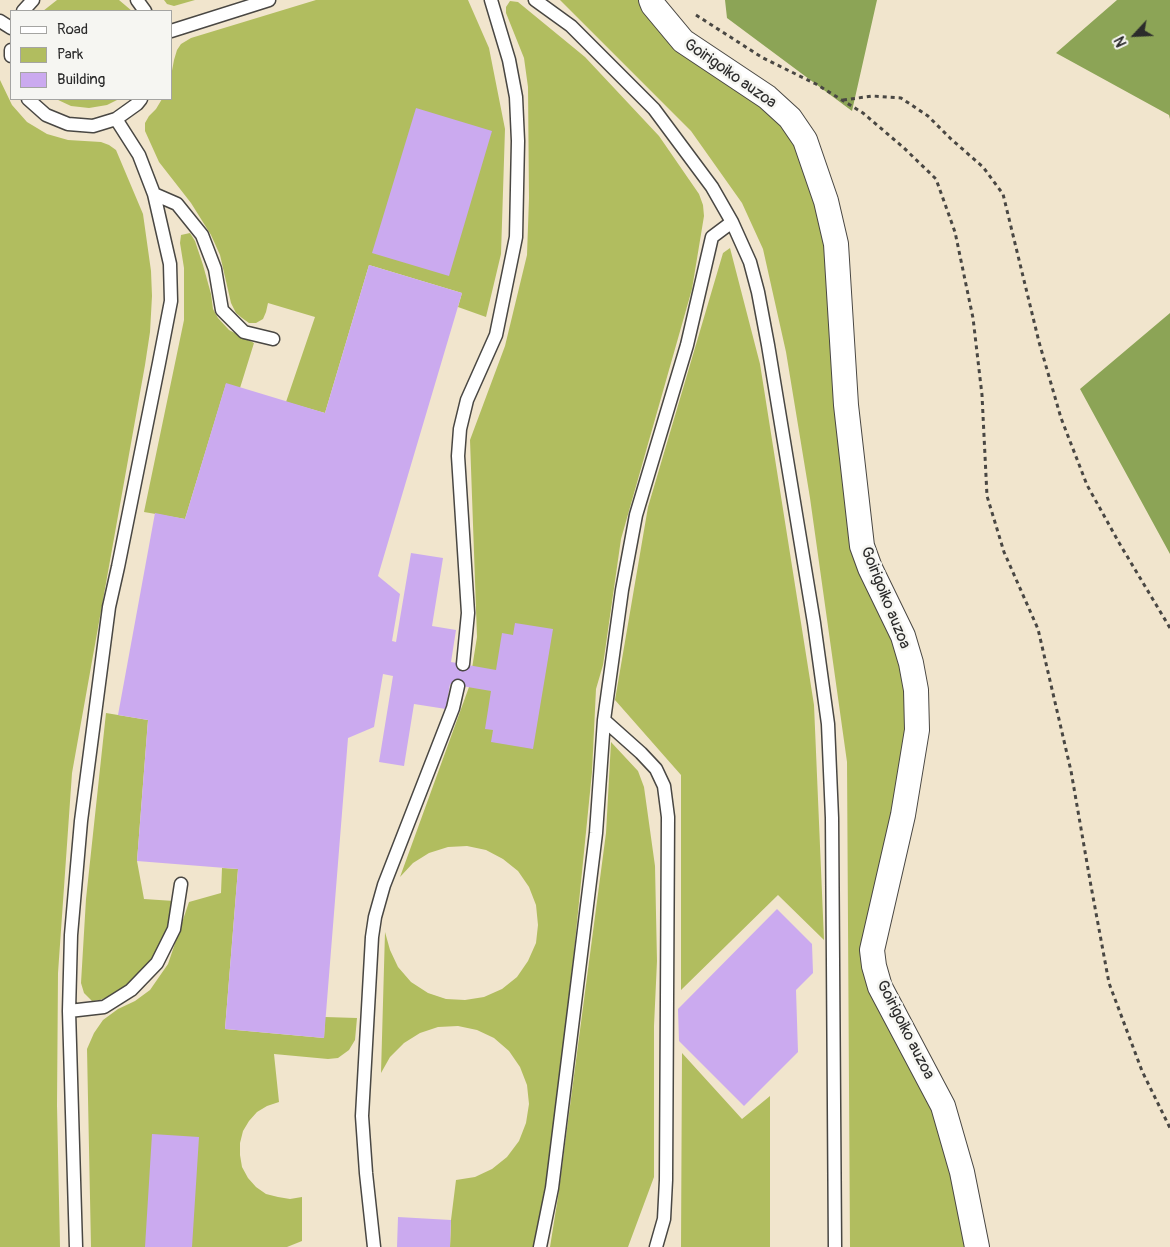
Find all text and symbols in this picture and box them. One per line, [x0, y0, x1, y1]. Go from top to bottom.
legend [10, 10, 172, 100]
north arrow [1110, 10, 1160, 60]
text: Road [57, 20, 88, 39]
text: N [1111, 34, 1131, 49]
street label: Goirigoiko auzoa [680, 35, 780, 113]
text: Park [57, 45, 83, 64]
text: Building [57, 70, 105, 89]
street label: Goirigoiko auzoa [856, 544, 914, 652]
street label: Goirigoiko auzoa [872, 977, 938, 1083]

